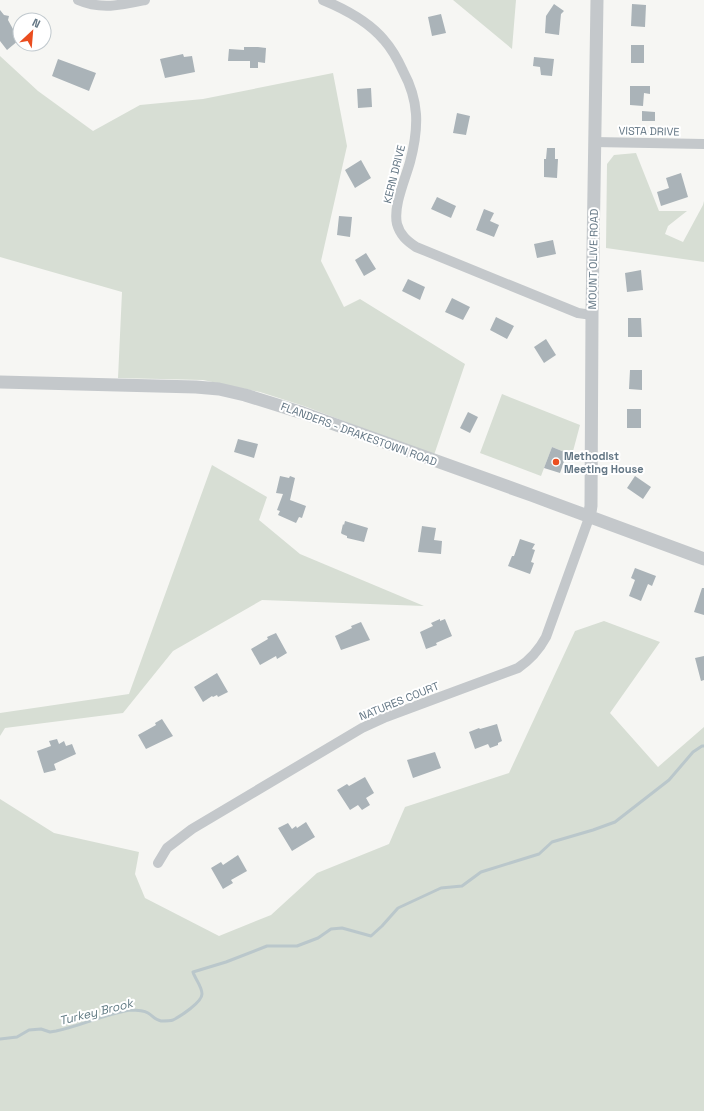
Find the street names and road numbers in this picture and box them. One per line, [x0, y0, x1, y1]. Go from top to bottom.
street label: VISTA DRIVE [618, 123, 680, 139]
street label: KERN DRIVE [380, 143, 408, 205]
street label: MOUNT OLIVE ROAD [585, 208, 601, 310]
street label: FLANDERS - DRAKESTOWN ROAD [279, 399, 439, 469]
street label: NATURES COURT [357, 678, 441, 723]

